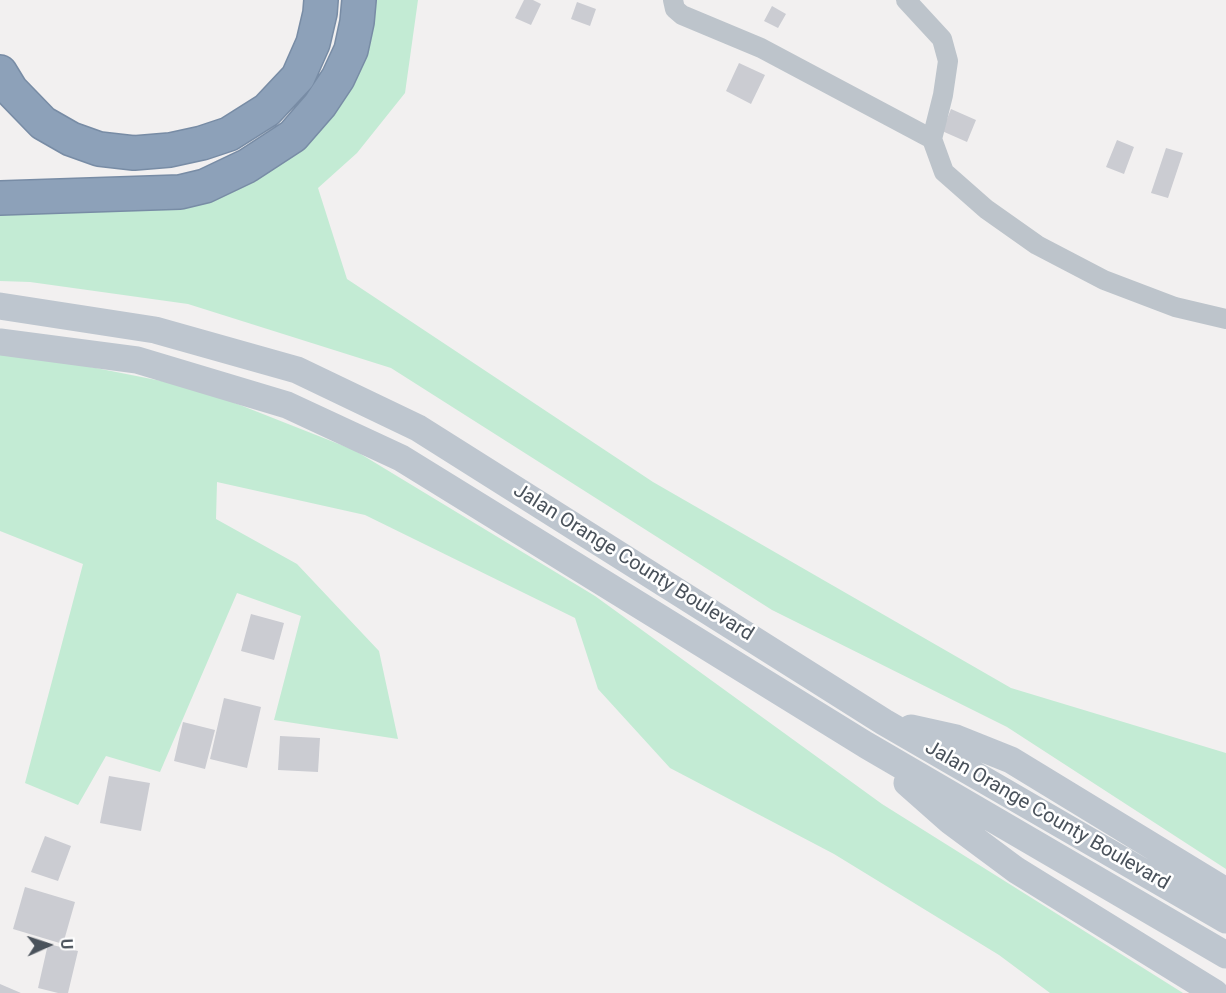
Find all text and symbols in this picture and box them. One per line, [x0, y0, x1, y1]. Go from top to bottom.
street label: Jalan Orange County Boulevard [509, 479, 757, 647]
street label: Jalan Orange County Boulevard [920, 736, 1174, 896]
north arrow [18, 915, 78, 975]
text: U [57, 938, 76, 950]

